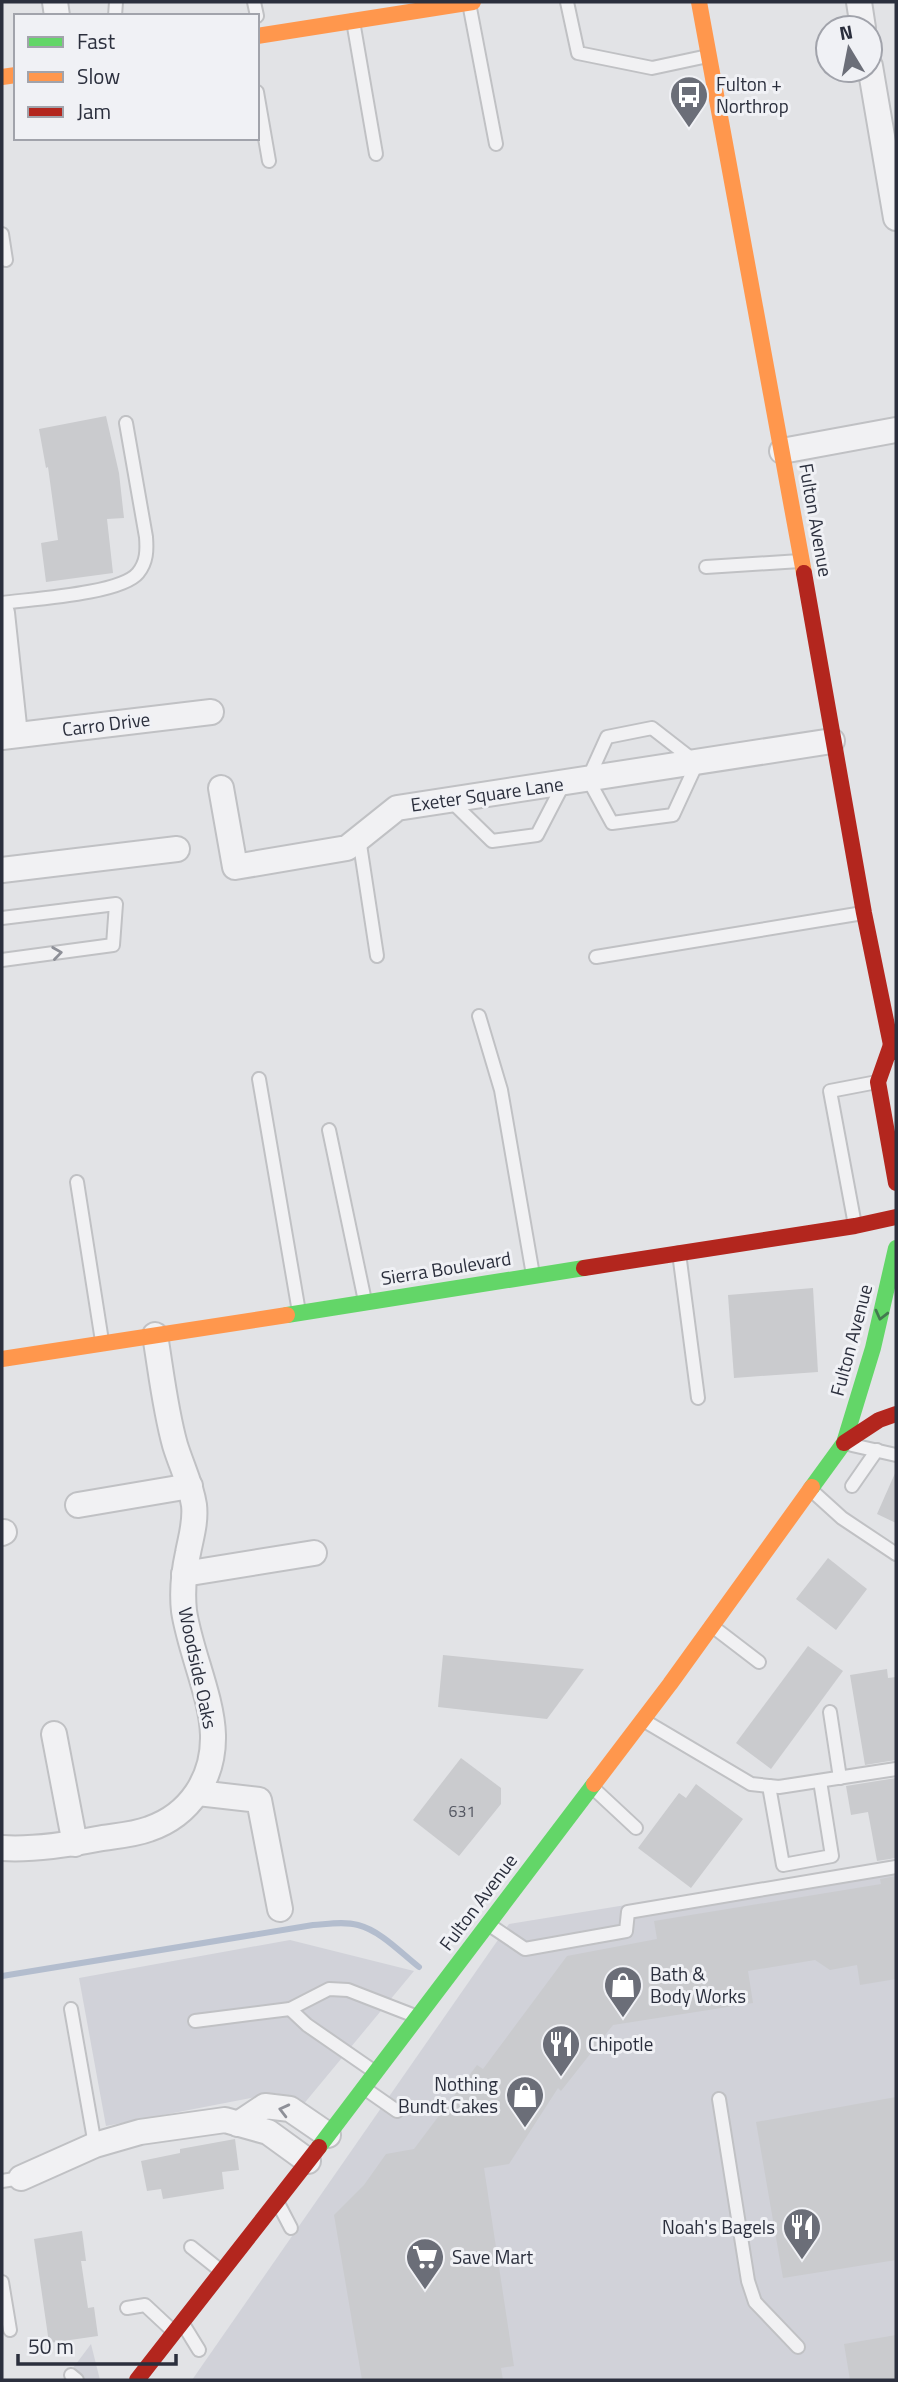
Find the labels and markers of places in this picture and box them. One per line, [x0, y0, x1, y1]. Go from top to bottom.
place label: Fulton + Northrop [716, 69, 789, 120]
bus stop icon: Fulton + Northrop [668, 74, 710, 129]
place label: Bath & Body Works [650, 1959, 746, 2010]
shop icon: Bath & Body Works [602, 1964, 644, 2019]
restaurant icon: Chipotle [540, 2023, 582, 2078]
place label: Chipotle [588, 2029, 653, 2058]
place label: Nothing Bundt Cakes [398, 2069, 498, 2120]
shop icon: Nothing Bundt Cakes [504, 2074, 546, 2129]
restaurant icon: Noah's Bagels [781, 2206, 823, 2261]
place label: Noah's Bagels [662, 2212, 775, 2241]
supermarket icon: Save Mart [404, 2236, 446, 2291]
place label: Save Mart [452, 2242, 534, 2271]

